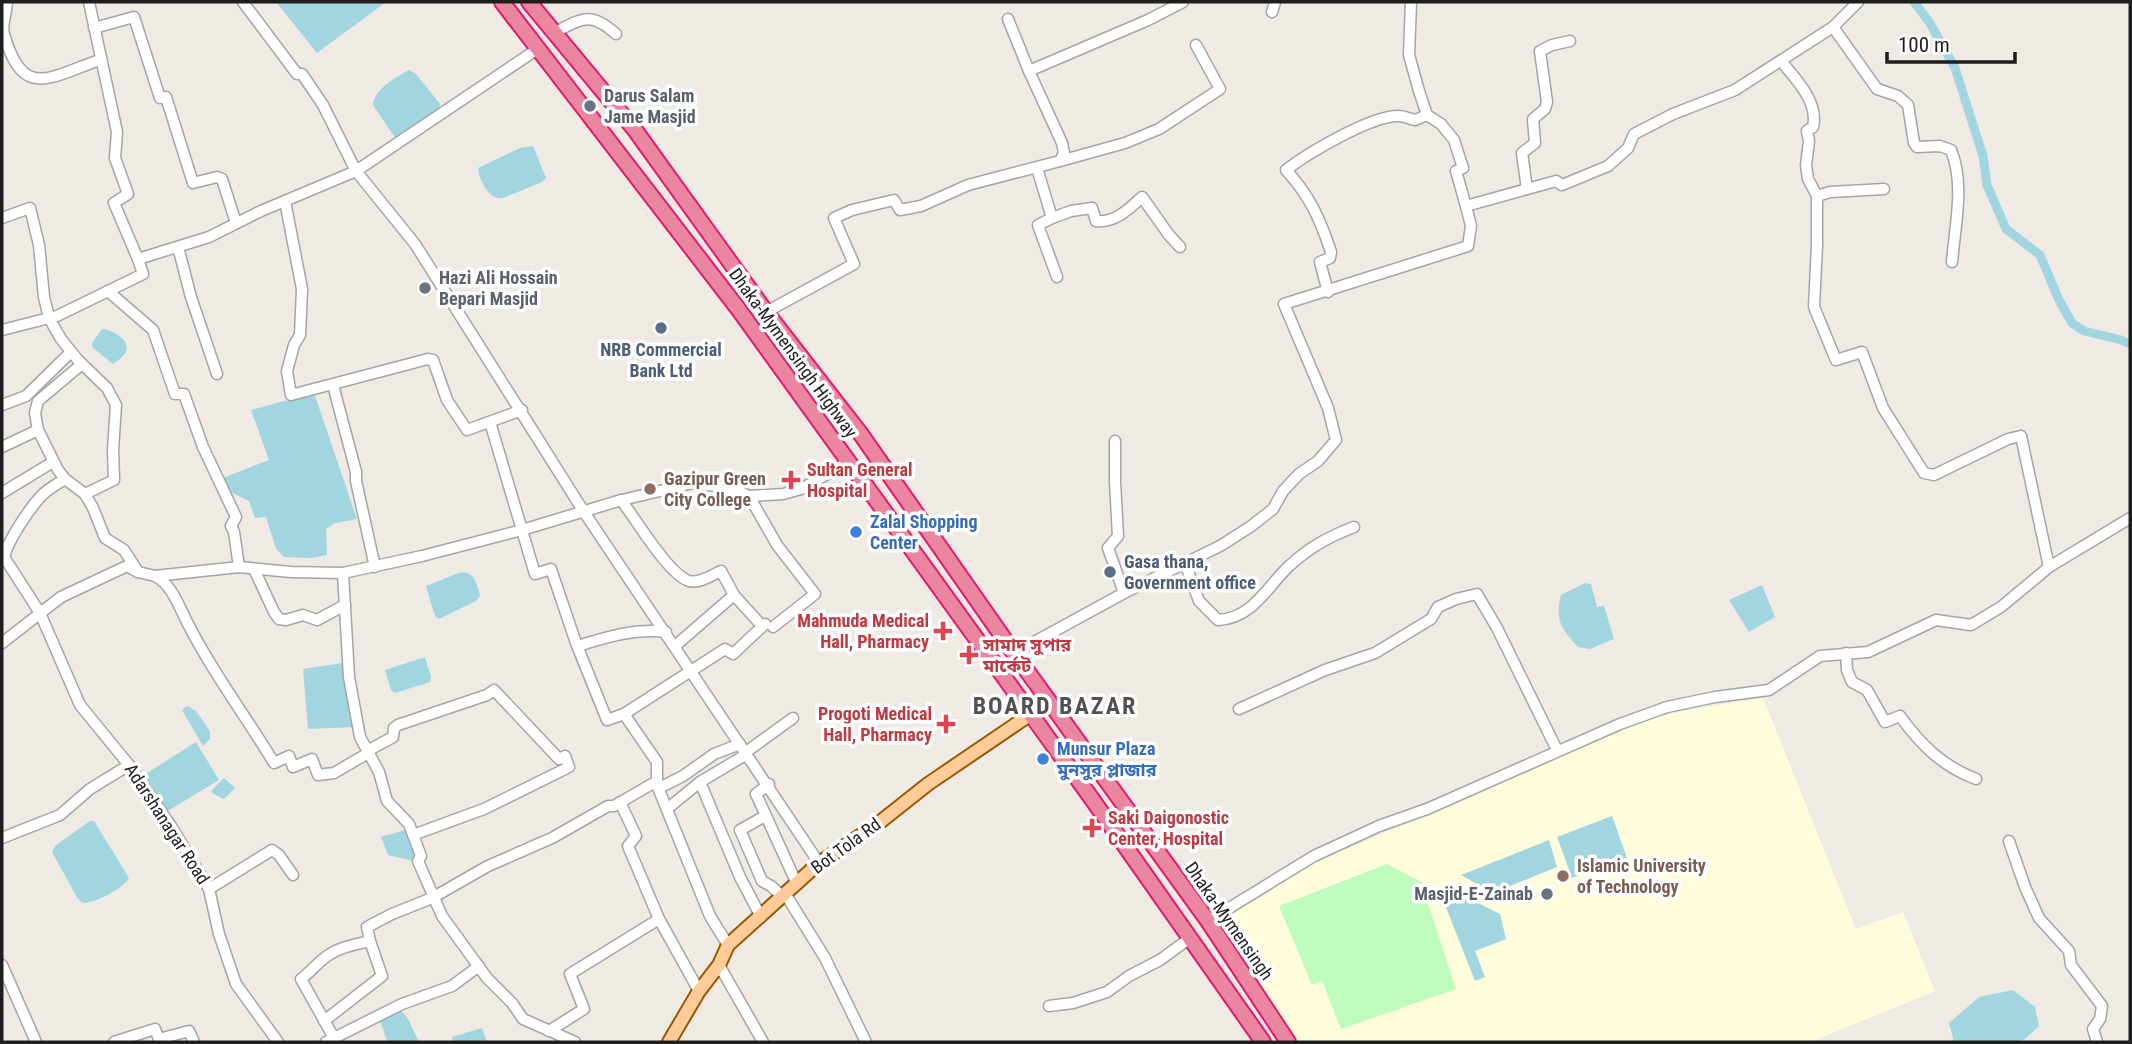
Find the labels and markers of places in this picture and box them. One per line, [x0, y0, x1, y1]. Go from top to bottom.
place label: Darus Salam Jame Masjid [604, 85, 696, 127]
marker: Darus Salam Jame Masjid [582, 98, 598, 114]
place label: Hazi Ali Hossain Bepari Masjid [439, 267, 558, 309]
marker: Hazi Ali Hossain Bepari Masjid [417, 280, 433, 296]
marker: NRB Commercial Bank Ltd [653, 320, 669, 336]
place label: NRB Commercial Bank Ltd [600, 339, 722, 381]
place label: Sultan General Hospital [807, 459, 912, 501]
place label: Gazipur Green City College [664, 468, 766, 510]
marker: Sultan General Hospital [781, 470, 801, 490]
marker: Gazipur Green City College [642, 481, 658, 497]
place label: Zalal Shopping Center [870, 511, 978, 553]
marker: Zalal Shopping Center [848, 524, 864, 540]
place label: Gasa thana, Government office [1124, 551, 1256, 593]
marker: Gasa thana, Government office [1102, 564, 1118, 580]
place label: Mahmuda Medical Hall, Pharmacy [797, 610, 929, 652]
marker: Mahmuda Medical Hall, Pharmacy [935, 623, 951, 639]
place label: সামাদ সুপার মার্কেট [982, 634, 1072, 676]
marker: সামাদ সুপার মার্কেট [961, 647, 977, 663]
place label: Progoti Medical Hall, Pharmacy [818, 703, 932, 745]
marker: Progoti Medical Hall, Pharmacy [938, 716, 954, 732]
place label: Munsur Plaza মুনসুর প্লাজার [1056, 738, 1158, 781]
marker: Munsur Plaza মুনসুর প্লাজার [1035, 751, 1051, 767]
place label: Saki Daigonostic Center, Hospital [1108, 807, 1229, 849]
marker: Saki Daigonostic Center, Hospital [1082, 818, 1102, 838]
place label: Islamic University of Technology [1577, 855, 1706, 897]
marker: Islamic University of Technology [1555, 868, 1571, 884]
place label: Masjid-E-Zainab [1414, 883, 1533, 904]
marker: Masjid-E-Zainab [1539, 886, 1555, 902]

